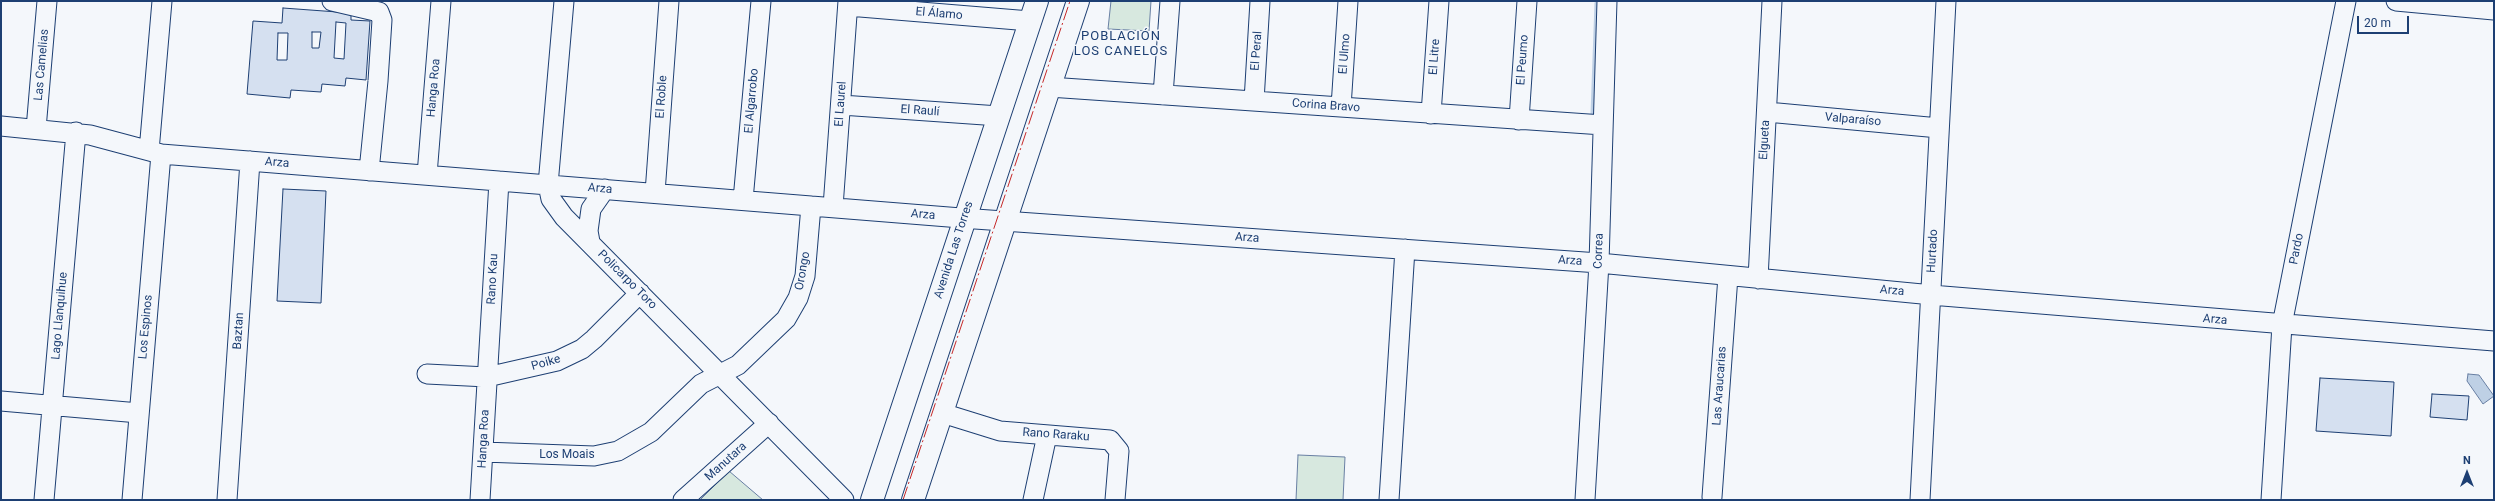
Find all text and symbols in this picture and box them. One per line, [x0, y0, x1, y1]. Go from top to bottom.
street label: El Álamo [915, 5, 963, 23]
scale bar [2359, 8, 2411, 34]
text: 20 m [2364, 16, 2391, 30]
street label: Las Camelias [32, 29, 52, 101]
district label: POBLACIÓN LOS CANELOS [1074, 29, 1168, 60]
street label: El Peral [1248, 31, 1266, 71]
street label: El Ulmo [1336, 33, 1354, 75]
street label: El Peumo [1514, 34, 1532, 86]
street label: El Litre [1427, 38, 1443, 76]
street label: Hanga Roa [424, 58, 444, 118]
street label: El Algarrobo [742, 68, 762, 134]
street label: El Roble [653, 75, 671, 119]
street label: El Laurel [832, 81, 850, 127]
street label: Corina Bravo [1292, 96, 1360, 116]
street label: El Raulí [900, 102, 940, 120]
street label: Valparaíso [1824, 110, 1882, 130]
street label: Elgueta [1757, 120, 1773, 160]
street label: Arza [264, 155, 290, 171]
street label: Arza [587, 181, 613, 197]
street label: Avenida Las Torres [931, 199, 977, 301]
street label: Arza [910, 207, 936, 223]
street label: Hurtado [1925, 229, 1941, 273]
street label: Arza [1234, 230, 1260, 246]
street label: Pardo [2287, 232, 2307, 266]
street label: Correa [1591, 233, 1607, 269]
street label: Policarpo Toro [594, 247, 660, 313]
street label: Orongo [793, 250, 813, 292]
street label: Rano Kau [484, 253, 502, 305]
street label: Arza [1557, 253, 1583, 269]
street label: Lago Llanquihue [49, 272, 71, 360]
street label: Arza [1879, 283, 1905, 299]
street label: Los Espinos [136, 294, 156, 360]
street label: Baztan [231, 312, 247, 350]
street label: Arza [2202, 312, 2228, 328]
street label: Las Araucarias [1710, 346, 1730, 426]
street label: Poike [530, 352, 562, 374]
street label: Hanga Roa [475, 409, 493, 469]
street label: Rano Raraku [1022, 425, 1090, 445]
street label: Manutara [702, 440, 750, 484]
street label: Los Moais [539, 448, 595, 462]
north arrow [2447, 453, 2487, 493]
text: N [2463, 454, 2471, 467]

